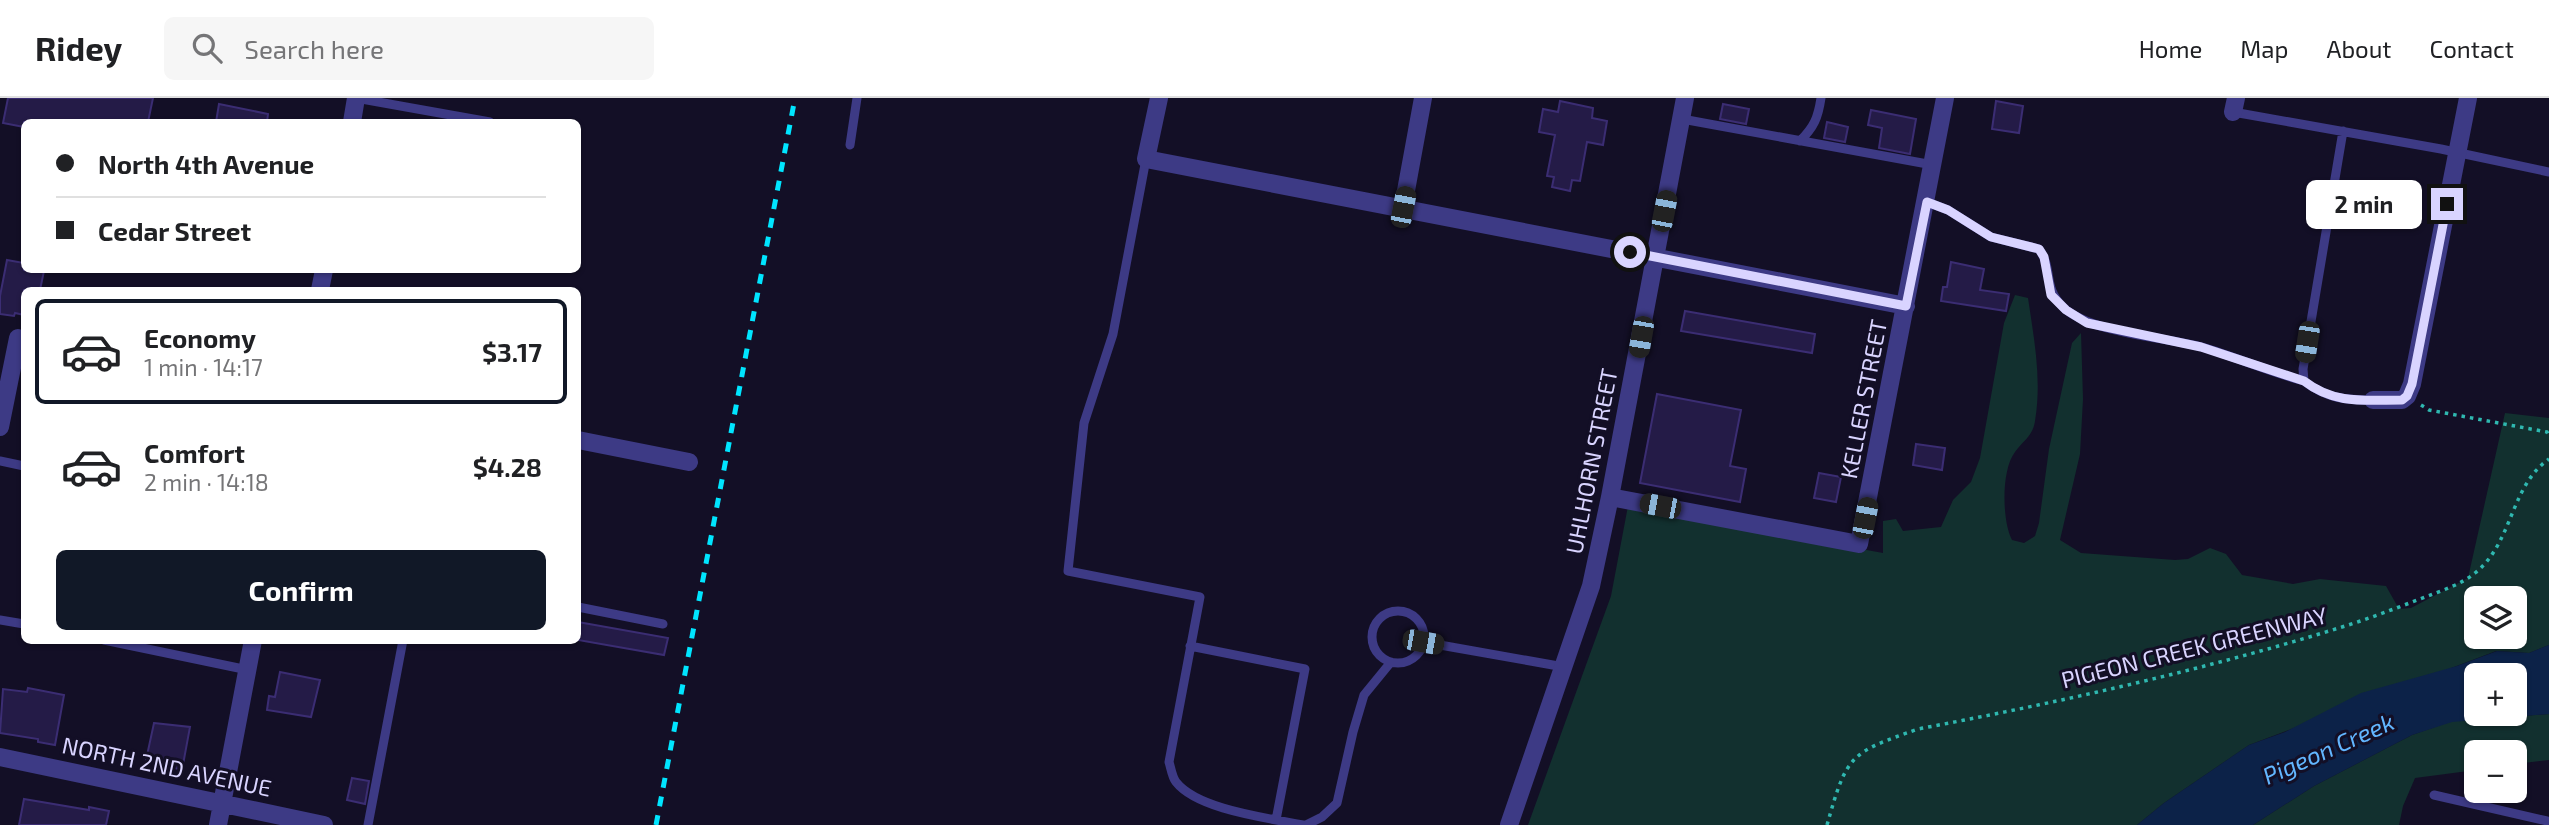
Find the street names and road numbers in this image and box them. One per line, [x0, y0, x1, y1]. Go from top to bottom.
street label: KELLER STREET [1834, 317, 1892, 481]
street label: UHLHORN STREET [1559, 366, 1623, 556]
street label: PIGEON CREEK GREENWAY [2058, 600, 2330, 694]
street label: NORTH 2ND AVENUE [60, 730, 274, 802]

